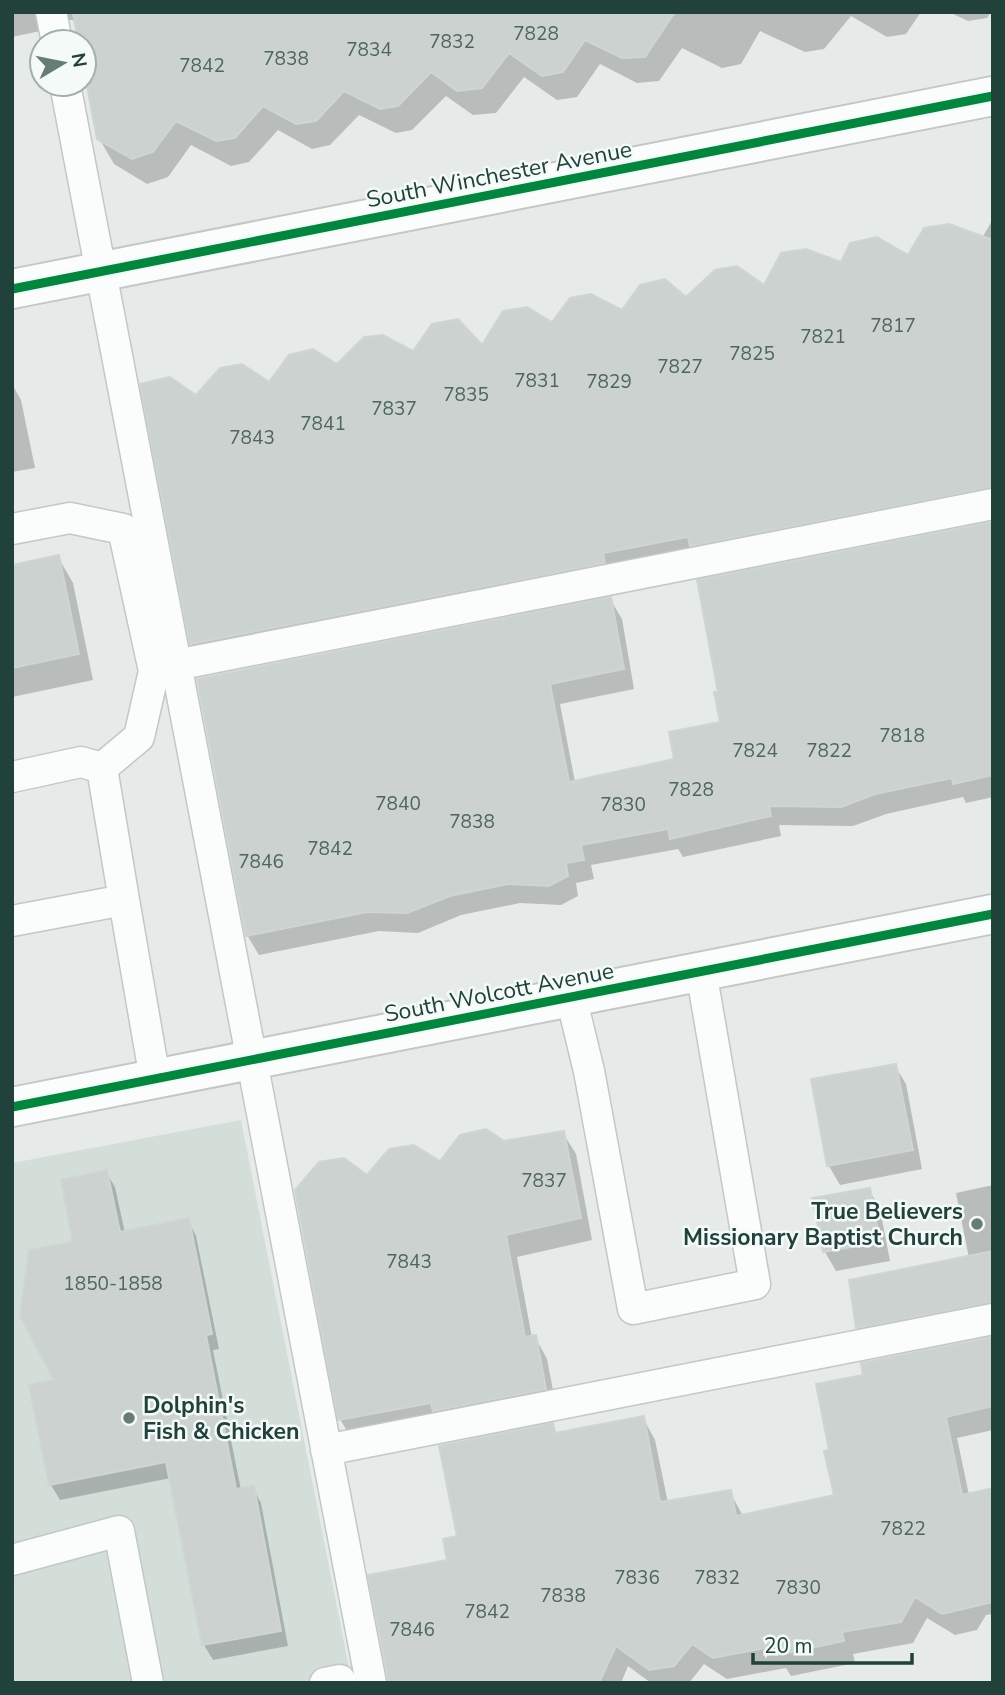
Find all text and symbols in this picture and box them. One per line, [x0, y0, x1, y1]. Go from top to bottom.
house number: 7828 [513, 21, 559, 47]
north arrow [28, 28, 98, 98]
house number: 7832 [429, 29, 475, 55]
house number: 7834 [346, 37, 392, 63]
house number: 7838 [263, 46, 309, 72]
text: N [65, 51, 93, 69]
house number: 7842 [179, 53, 225, 79]
street label: South Winchester Avenue [364, 134, 635, 215]
house number: 7817 [870, 313, 916, 339]
house number: 7821 [800, 324, 846, 350]
house number: 7825 [729, 341, 775, 367]
house number: 7827 [657, 354, 703, 380]
house number: 7831 [514, 368, 560, 394]
house number: 7829 [586, 369, 632, 395]
house number: 7835 [443, 382, 489, 408]
house number: 7837 [371, 396, 417, 422]
house number: 7841 [300, 411, 346, 437]
house number: 7843 [229, 425, 275, 451]
house number: 7818 [879, 723, 925, 749]
house number: 7824 [732, 738, 778, 764]
house number: 7822 [806, 738, 852, 764]
house number: 7828 [668, 777, 714, 803]
house number: 7840 [375, 791, 421, 817]
house number: 7830 [600, 792, 646, 818]
house number: 7838 [449, 809, 495, 835]
house number: 7842 [307, 836, 353, 862]
house number: 7846 [238, 849, 284, 875]
street label: South Wolcott Avenue [382, 955, 617, 1030]
house number: 7837 [521, 1168, 567, 1194]
place label: True Believers Missionary Baptist Church [683, 1196, 963, 1253]
marker: True Believers Missionary Baptist Church [969, 1216, 985, 1232]
house number: 7843 [386, 1249, 432, 1275]
house number: 1850-1858 [63, 1271, 163, 1297]
place label: Dolphin's Fish & Chicken [143, 1390, 299, 1447]
marker: Dolphin's Fish & Chicken [121, 1410, 137, 1426]
house number: 7822 [880, 1516, 926, 1542]
house number: 7836 [614, 1565, 660, 1591]
house number: 7832 [694, 1565, 740, 1591]
house number: 7830 [775, 1575, 821, 1601]
house number: 7838 [540, 1583, 586, 1609]
house number: 7842 [464, 1599, 510, 1625]
house number: 7846 [389, 1617, 435, 1643]
scale bar [753, 1622, 912, 1666]
text: 20 m [764, 1632, 813, 1660]

